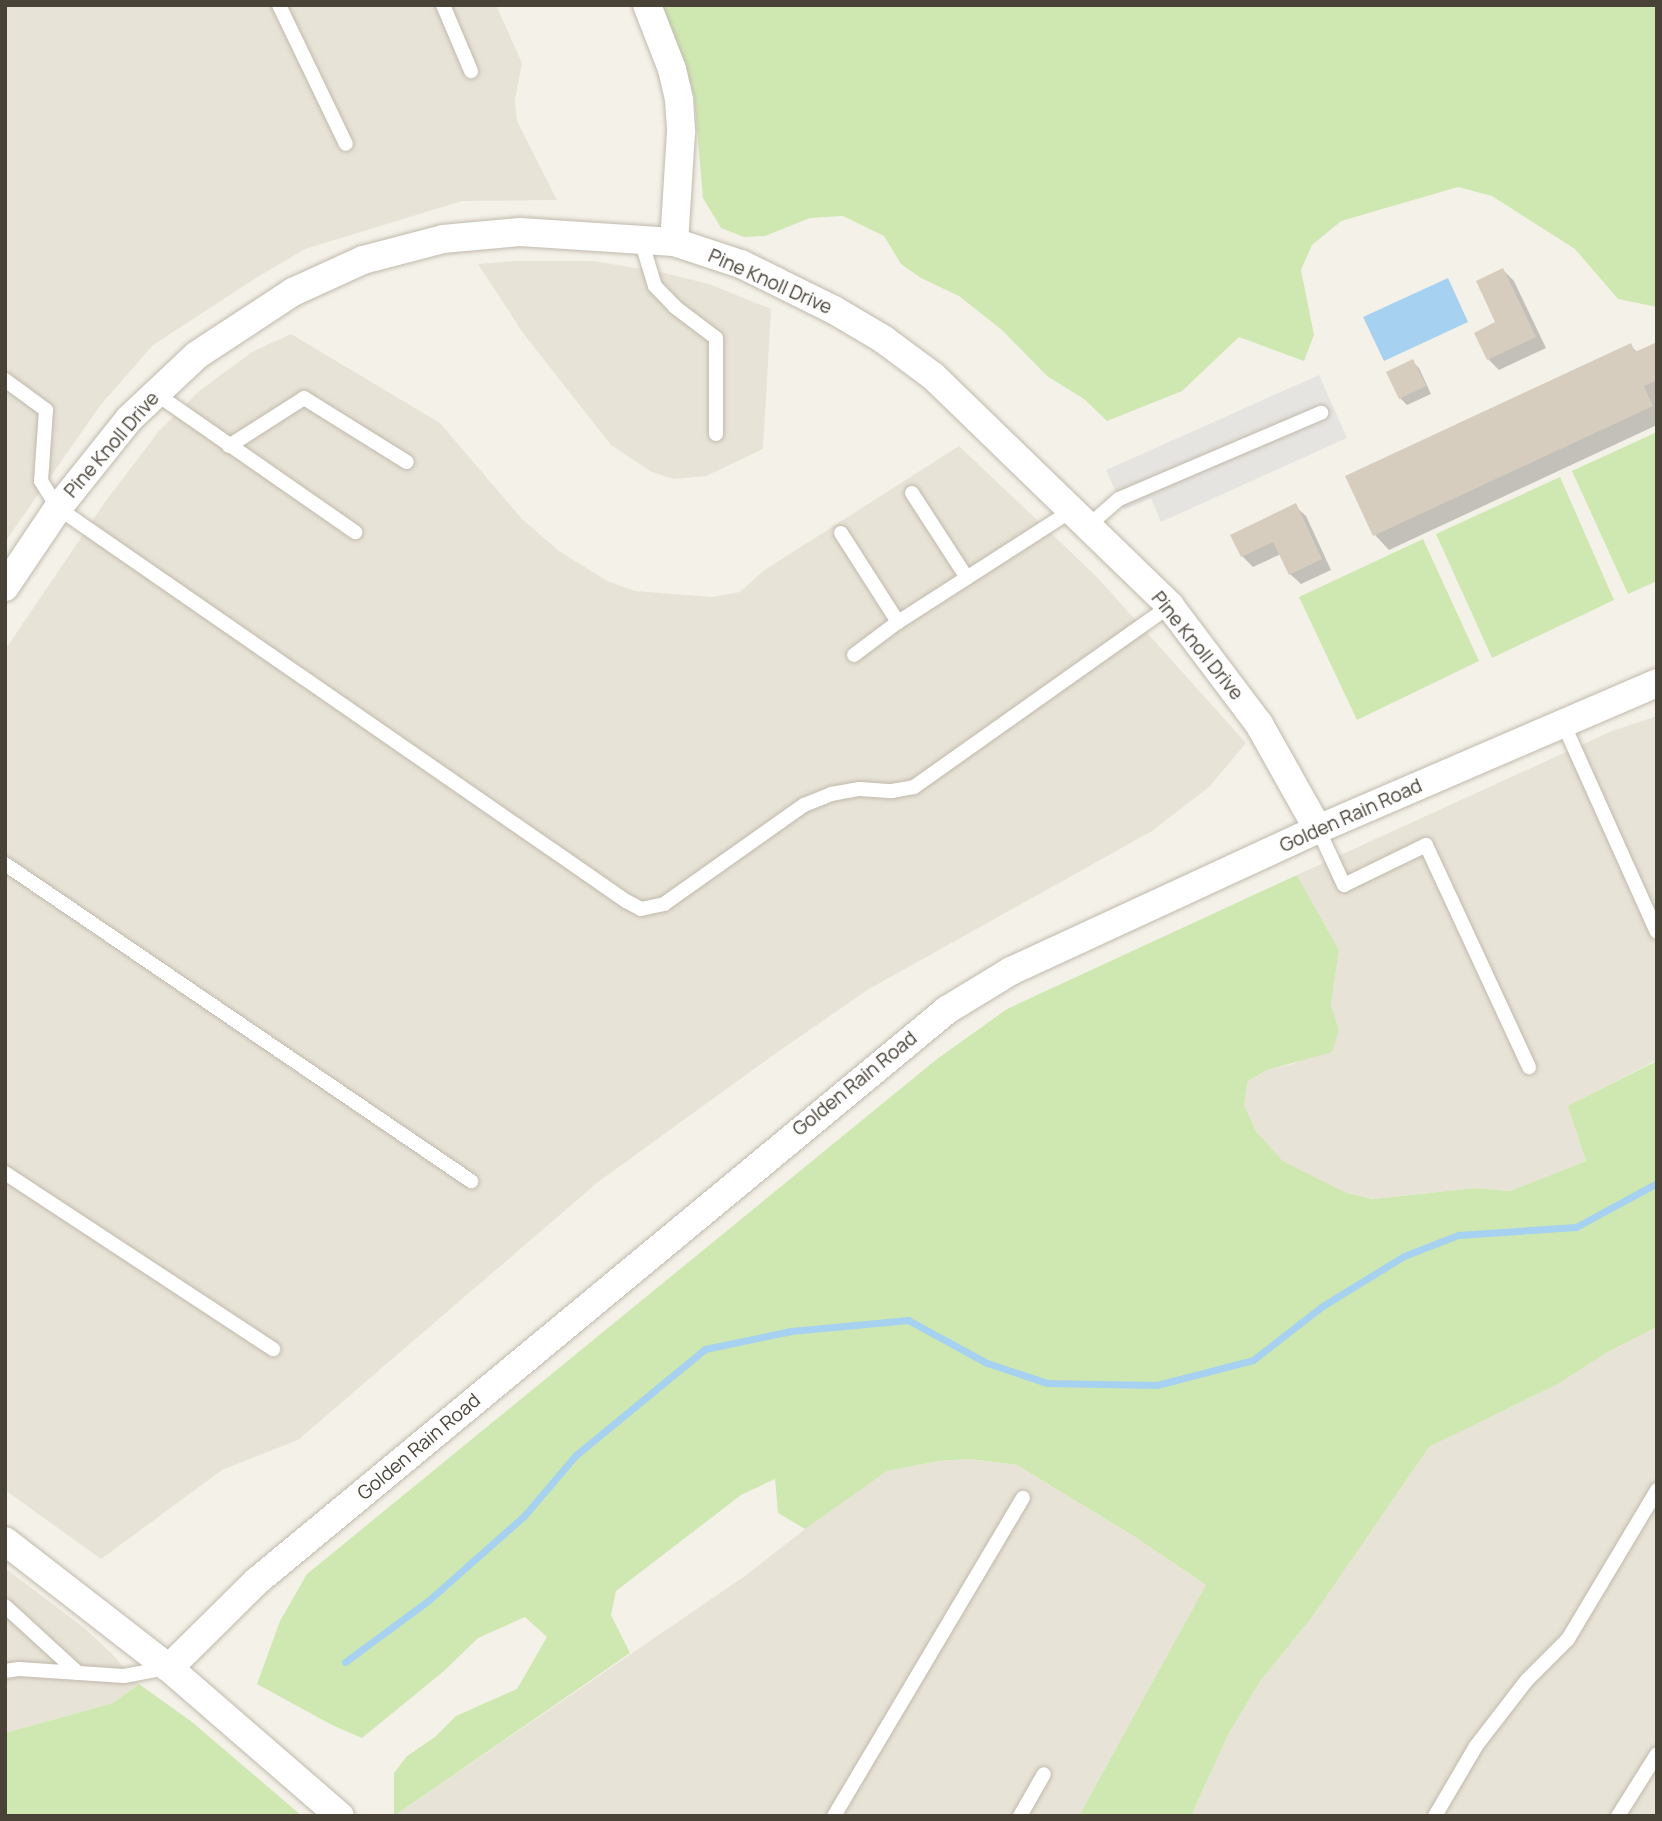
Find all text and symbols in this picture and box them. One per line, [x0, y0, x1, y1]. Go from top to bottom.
street label: Pine Knoll Drive [705, 245, 835, 319]
street label: Pine Knoll Drive [60, 387, 164, 503]
street label: Pine Knoll Drive [1146, 587, 1248, 705]
street label: Golden Rain Road [1276, 774, 1426, 858]
street label: Golden Rain Road [788, 1027, 922, 1141]
street label: Golden Rain Road [353, 1389, 485, 1505]

